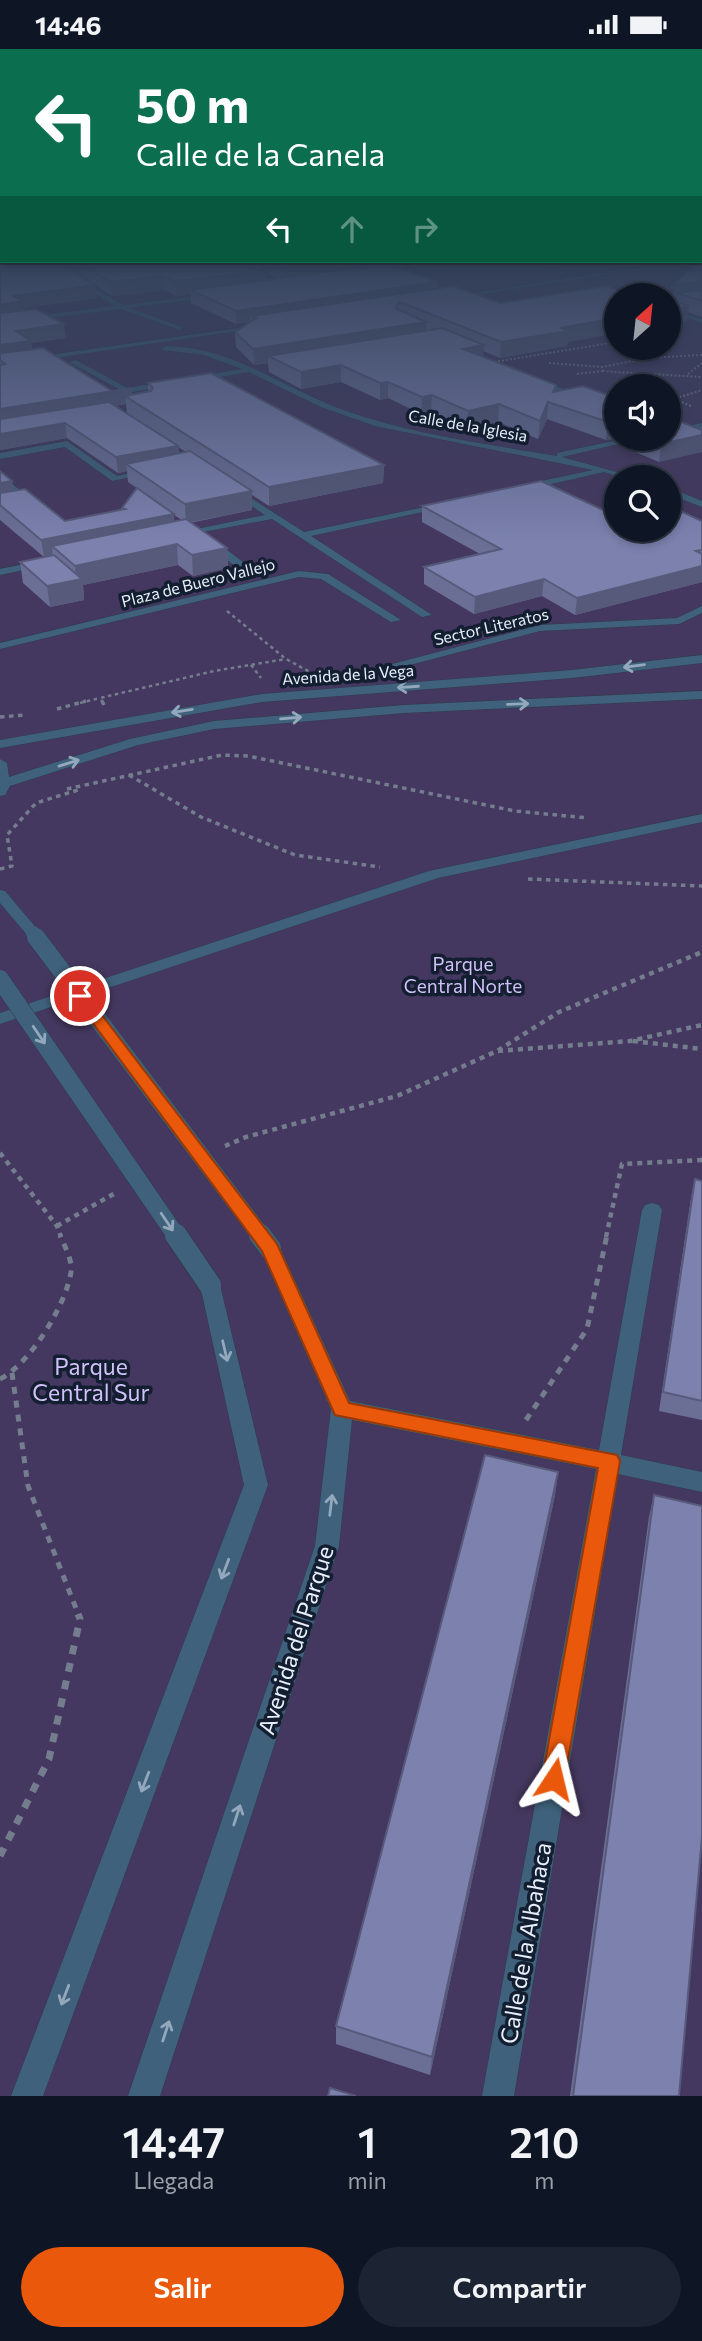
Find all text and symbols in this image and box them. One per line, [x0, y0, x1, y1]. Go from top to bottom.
text: 14:46 [35, 9, 102, 40]
text: 50 m [136, 73, 249, 133]
icon: left [21, 77, 112, 168]
text: Calle de la Canela [136, 133, 385, 173]
icon: left [260, 210, 298, 248]
icon: ahead [333, 210, 371, 248]
icon: right [406, 210, 444, 248]
north arrow [604, 283, 681, 361]
map controls [604, 283, 681, 542]
button: sound [604, 374, 681, 451]
street label: Calle de la Iglesia [407, 405, 529, 445]
button: search [604, 465, 681, 542]
street label: Plaza de Buero Vallejo [119, 554, 277, 610]
street label: Sector Literatos [432, 604, 550, 648]
street label: Avenida de la Vega [281, 660, 415, 688]
one-way arrow [623, 660, 646, 673]
one-way arrow [397, 681, 419, 694]
one-way arrow [507, 697, 530, 710]
one-way arrow [171, 705, 194, 718]
one-way arrow [279, 711, 302, 724]
one-way arrow [58, 755, 80, 768]
park label: Parque Central Norte [404, 952, 522, 997]
pin [50, 966, 110, 1026]
icon: arrive [61, 977, 99, 1015]
one-way arrow [32, 1025, 46, 1044]
one-way arrow [160, 1212, 174, 1231]
one-way arrow [219, 1339, 233, 1362]
park label: Parque Central Sur [32, 1352, 150, 1406]
one-way arrow [325, 1494, 338, 1516]
street label: Avenida del Parque [251, 1542, 339, 1738]
one-way arrow [217, 1558, 230, 1580]
position arrow [517, 1742, 591, 1816]
one-way arrow [138, 1771, 150, 1793]
one-way arrow [232, 1805, 245, 1827]
street label: Calle de la Albahaca [493, 1840, 557, 2046]
one-way arrow [58, 1984, 70, 2006]
one-way arrow [161, 2021, 173, 2043]
text: 14:47 [123, 2115, 225, 2167]
text: 1 [358, 2115, 377, 2167]
text: 210 [509, 2115, 579, 2167]
text: Llegada [133, 2166, 214, 2194]
text: min [348, 2166, 387, 2194]
text: m [534, 2166, 554, 2194]
button: Salir [21, 2247, 344, 2327]
button: Compartir [358, 2247, 681, 2327]

